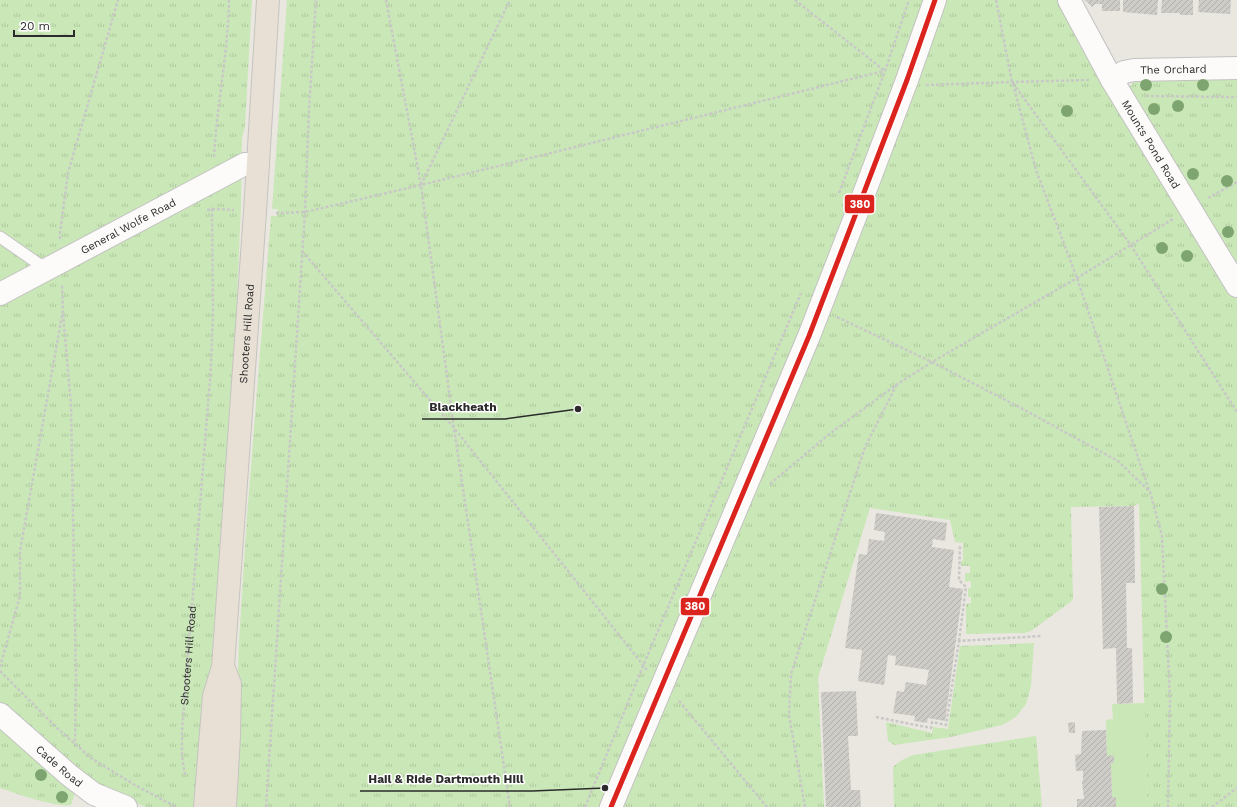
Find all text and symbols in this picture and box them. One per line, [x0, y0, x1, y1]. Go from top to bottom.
scale bar [14, 12, 74, 38]
text: 20 m [20, 19, 50, 33]
street label: The Orchard [1140, 63, 1207, 77]
street label: Mounts Pond Road [1119, 98, 1182, 191]
line badge: 380 [844, 194, 875, 214]
street label: General Wolfe Road [78, 196, 178, 257]
text: 380 [850, 198, 870, 211]
street label: Shooters Hill Road [237, 283, 257, 384]
callout: Blackheath [422, 395, 505, 419]
text: Blackheath [429, 400, 497, 414]
line badge: 380 [680, 597, 710, 616]
text: 380 [685, 600, 705, 613]
street label: Shooters Hill Road [178, 605, 199, 706]
street label: Cade Road [33, 743, 85, 790]
callout: Hail & Ride Dartmouth Hill [360, 767, 532, 791]
text: Hail & Ride Dartmouth Hill [368, 772, 524, 786]

